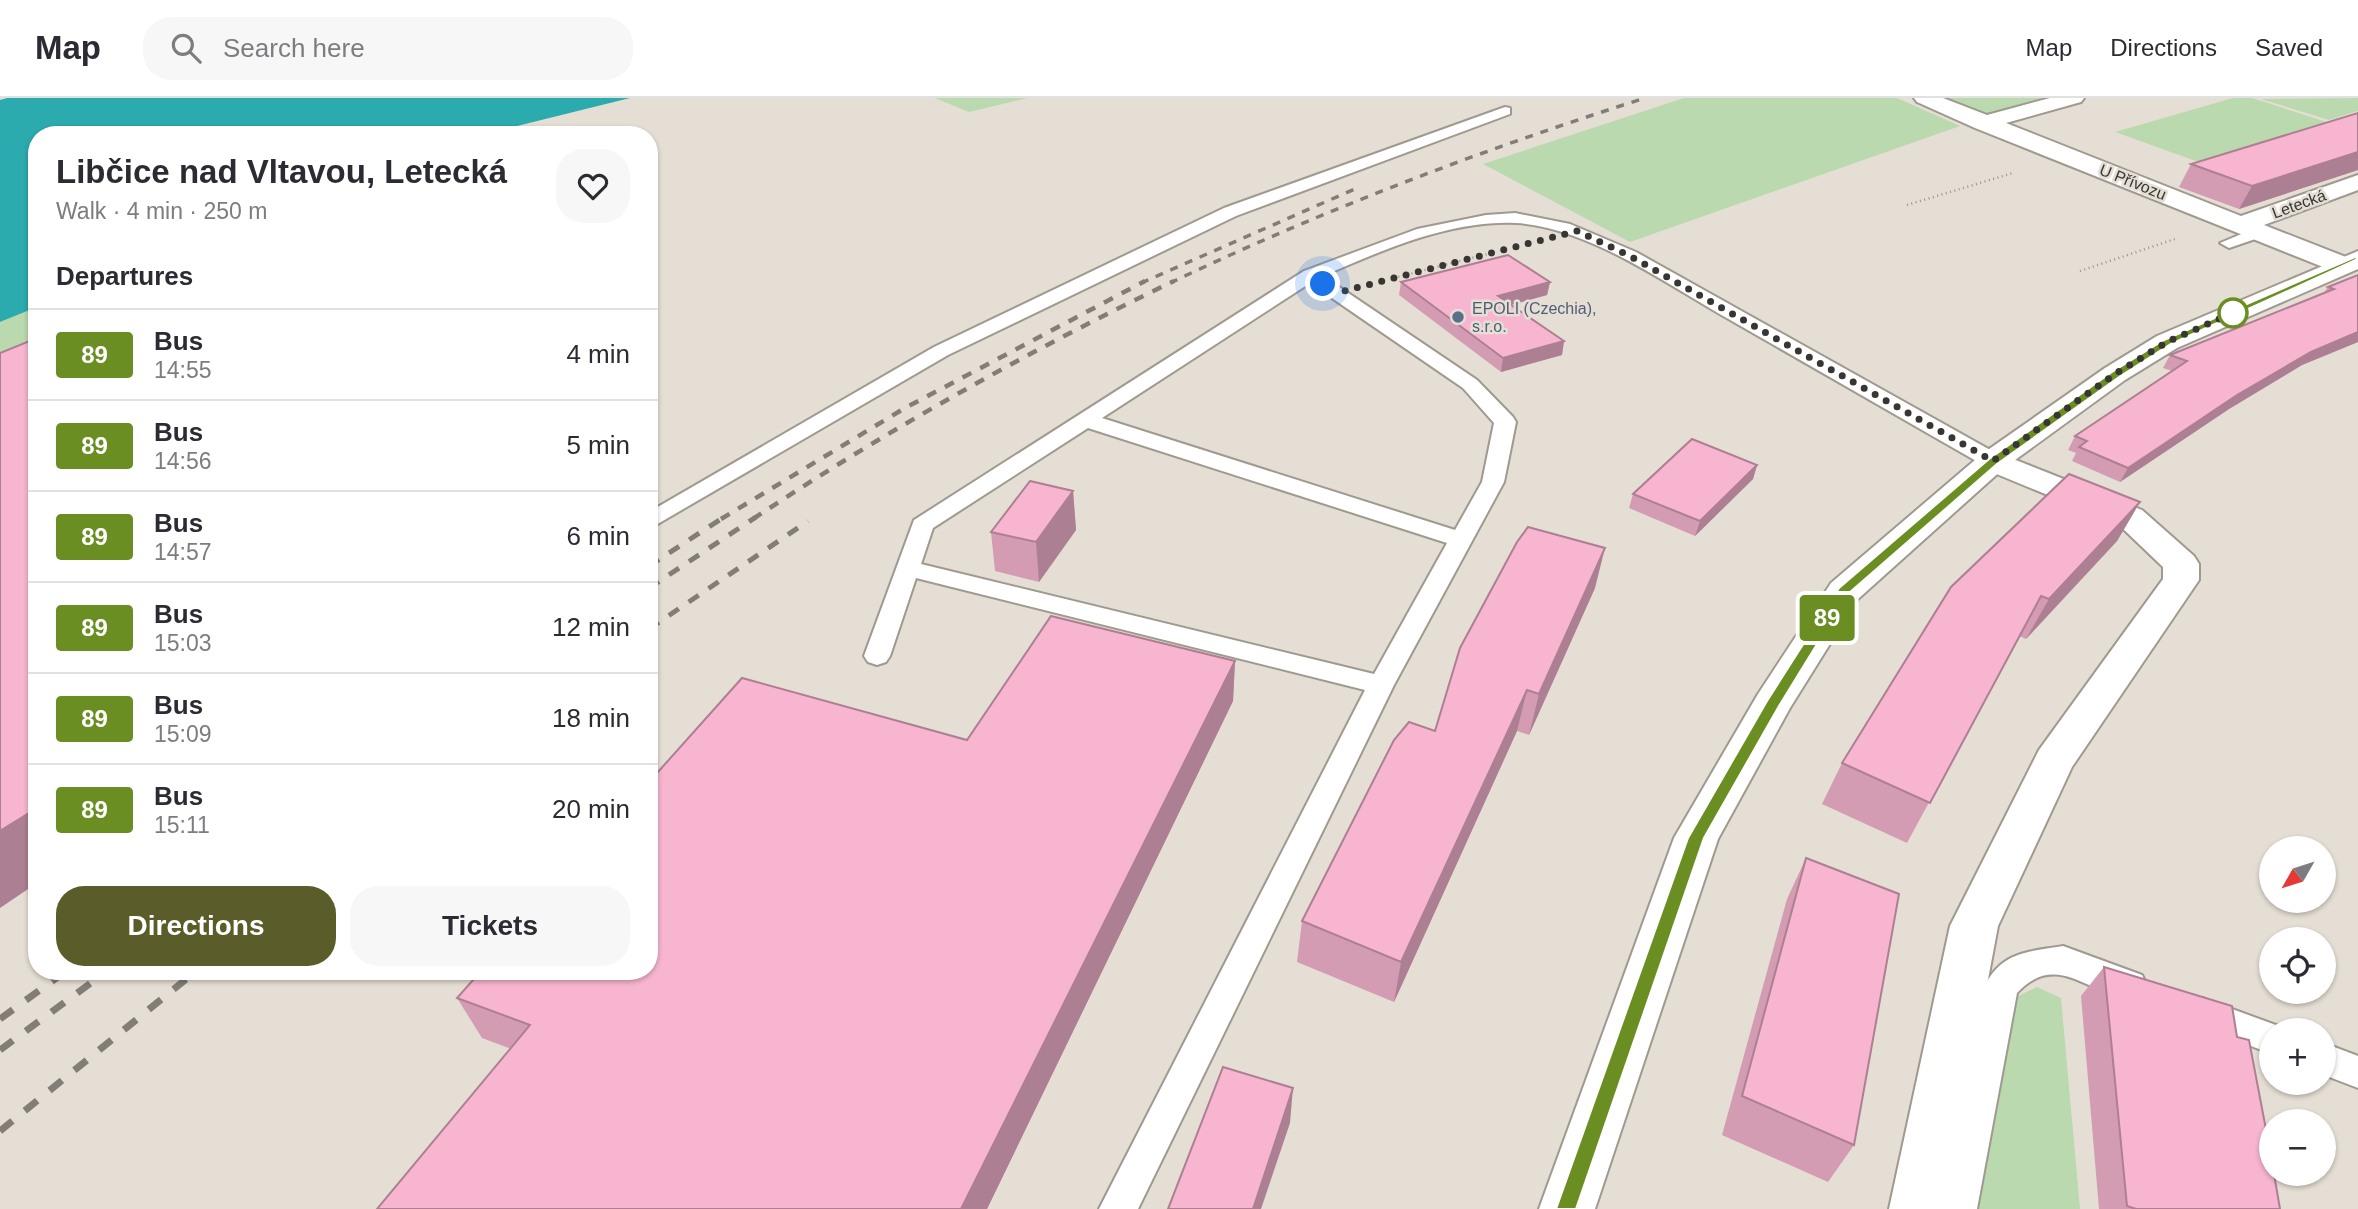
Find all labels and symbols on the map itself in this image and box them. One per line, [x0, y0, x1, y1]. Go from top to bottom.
street label: U Přívozu [2097, 161, 2169, 203]
street label: Letecká [2270, 186, 2328, 222]
your location [1305, 266, 1340, 301]
unlabelled marker [2218, 298, 2248, 328]
place label: EPOLI (Czechia), s.r.o. [1472, 300, 1596, 335]
marker: EPOLI (Czechia), s.r.o. [1450, 309, 1466, 325]
line badge: 89 [1796, 595, 1858, 641]
north arrow [2259, 836, 2336, 914]

